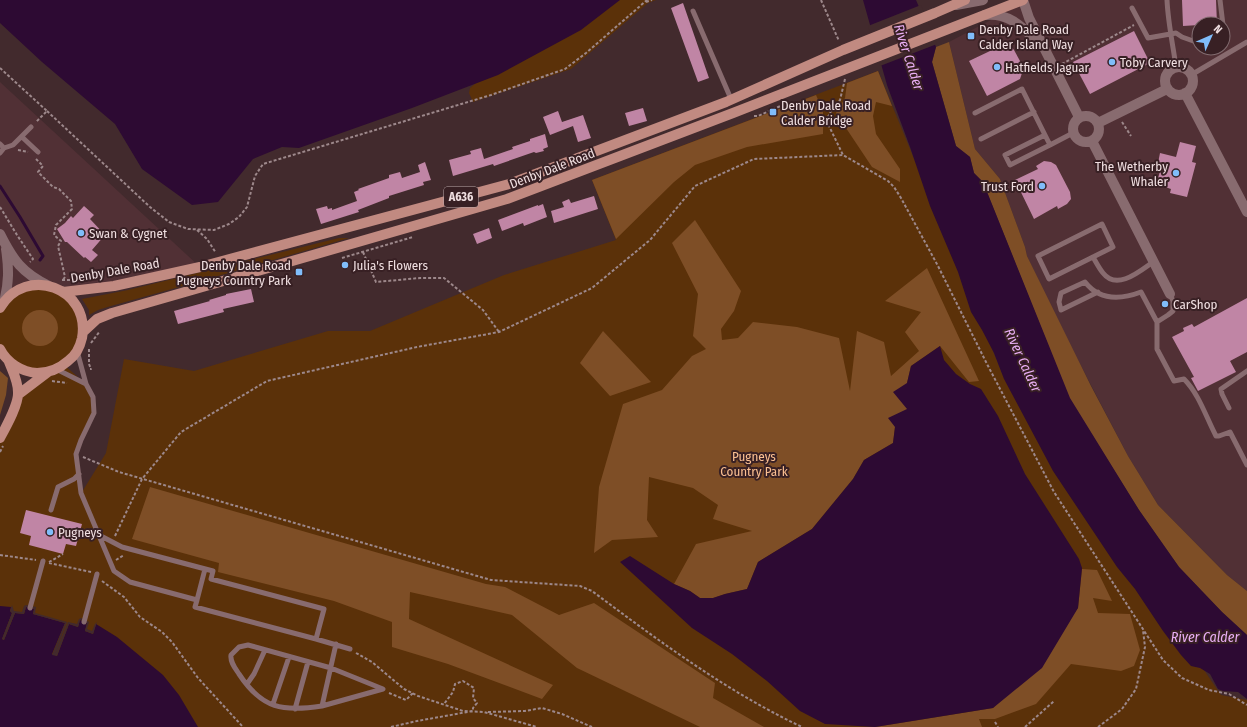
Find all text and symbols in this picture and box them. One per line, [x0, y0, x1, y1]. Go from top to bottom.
north arrow [1191, 16, 1231, 56]
water label: River Calder [890, 22, 928, 93]
place label: Denby Dale Road Calder Island Way [979, 22, 1073, 52]
text: N [1211, 22, 1225, 36]
marker: Denby Dale Road Calder Island Way [966, 31, 976, 41]
place label: Toby Carvery [1120, 55, 1188, 70]
marker: Toby Carvery [1107, 57, 1117, 67]
place label: Hatfields Jaguar [1005, 60, 1090, 75]
marker: Hatfields Jaguar [992, 62, 1002, 72]
place label: Denby Dale Road Calder Bridge [781, 98, 871, 128]
marker: Denby Dale Road Calder Bridge [768, 107, 778, 117]
street label: Denby Dale Road [507, 145, 597, 192]
place label: The Wetherby Whaler [1095, 159, 1168, 189]
marker: The Wetherby Whaler [1171, 168, 1181, 178]
place label: Trust Ford [981, 179, 1034, 194]
marker: Trust Ford [1037, 181, 1047, 191]
road number: A636 [444, 187, 478, 207]
place label: Swan & Cygnet [89, 226, 168, 241]
marker: Swan & Cygnet [76, 228, 86, 238]
street label: Denby Dale Road [69, 255, 161, 286]
place label: Denby Dale Road Pugneys Country Park [177, 258, 292, 288]
place label: Julia's Flowers [353, 258, 428, 273]
marker: Julia's Flowers [340, 260, 350, 270]
marker: Denby Dale Road Pugneys Country Park [294, 267, 304, 277]
place label: CarShop [1173, 297, 1218, 312]
marker: CarShop [1160, 299, 1170, 309]
water label: River Calder [1000, 326, 1045, 396]
park label: Pugneys Country Park [720, 449, 789, 479]
place label: Pugneys [58, 525, 102, 540]
marker: Pugneys [45, 527, 55, 537]
water label: River Calder [1171, 629, 1240, 646]

